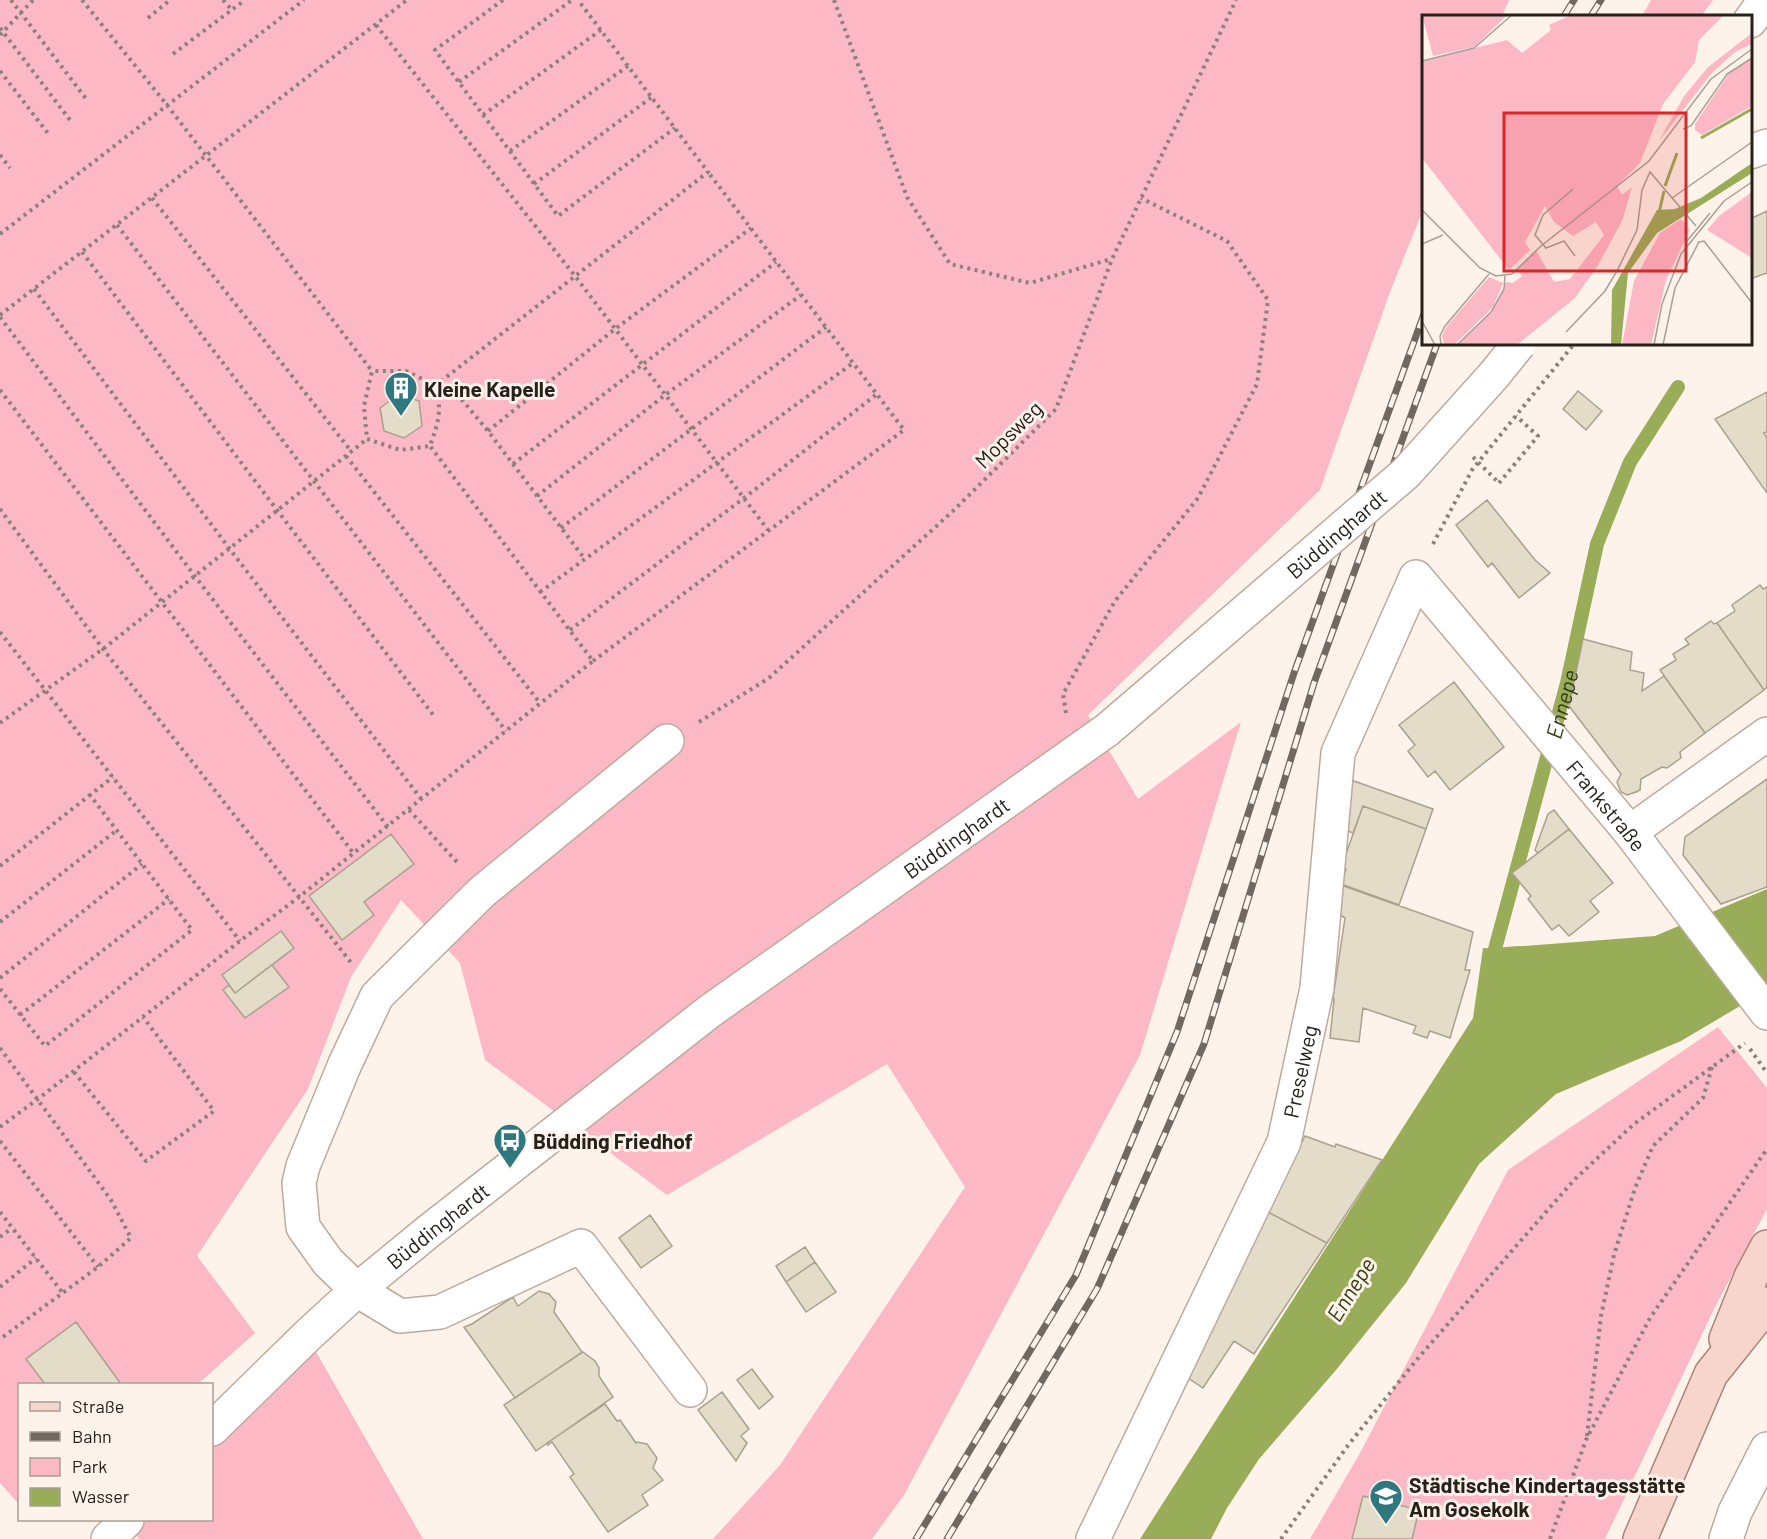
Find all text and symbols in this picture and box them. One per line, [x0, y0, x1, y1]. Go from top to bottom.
inset map [1422, 15, 1752, 345]
building icon: Kleine Kapelle [383, 370, 419, 417]
place label: Kleine Kapelle [424, 376, 555, 401]
street label: Mopsweg [969, 395, 1047, 473]
street label: Büddinghardt [1281, 483, 1391, 583]
water label: Ennepe [1540, 667, 1583, 741]
street label: Frankstraße [1562, 754, 1652, 855]
street label: Büddinghardt [898, 791, 1014, 883]
street label: Preselweg [1277, 1022, 1321, 1120]
bus stop icon: Büdding Friedhof [492, 1122, 528, 1169]
place label: Büdding Friedhof [533, 1128, 693, 1153]
street label: Büddinghardt [381, 1177, 493, 1274]
water label: Ennepe [1320, 1252, 1380, 1326]
legend [18, 1383, 213, 1521]
text: Straße [72, 1395, 124, 1417]
text: Bahn [72, 1425, 112, 1447]
text: Park [72, 1455, 107, 1477]
place label: Städtische Kindertagesstätte Am Gosekolk [1409, 1472, 1685, 1521]
school or university icon: Städtische Kindertagesstätte Am Gosekolk [1368, 1478, 1404, 1525]
text: Wasser [72, 1485, 130, 1507]

